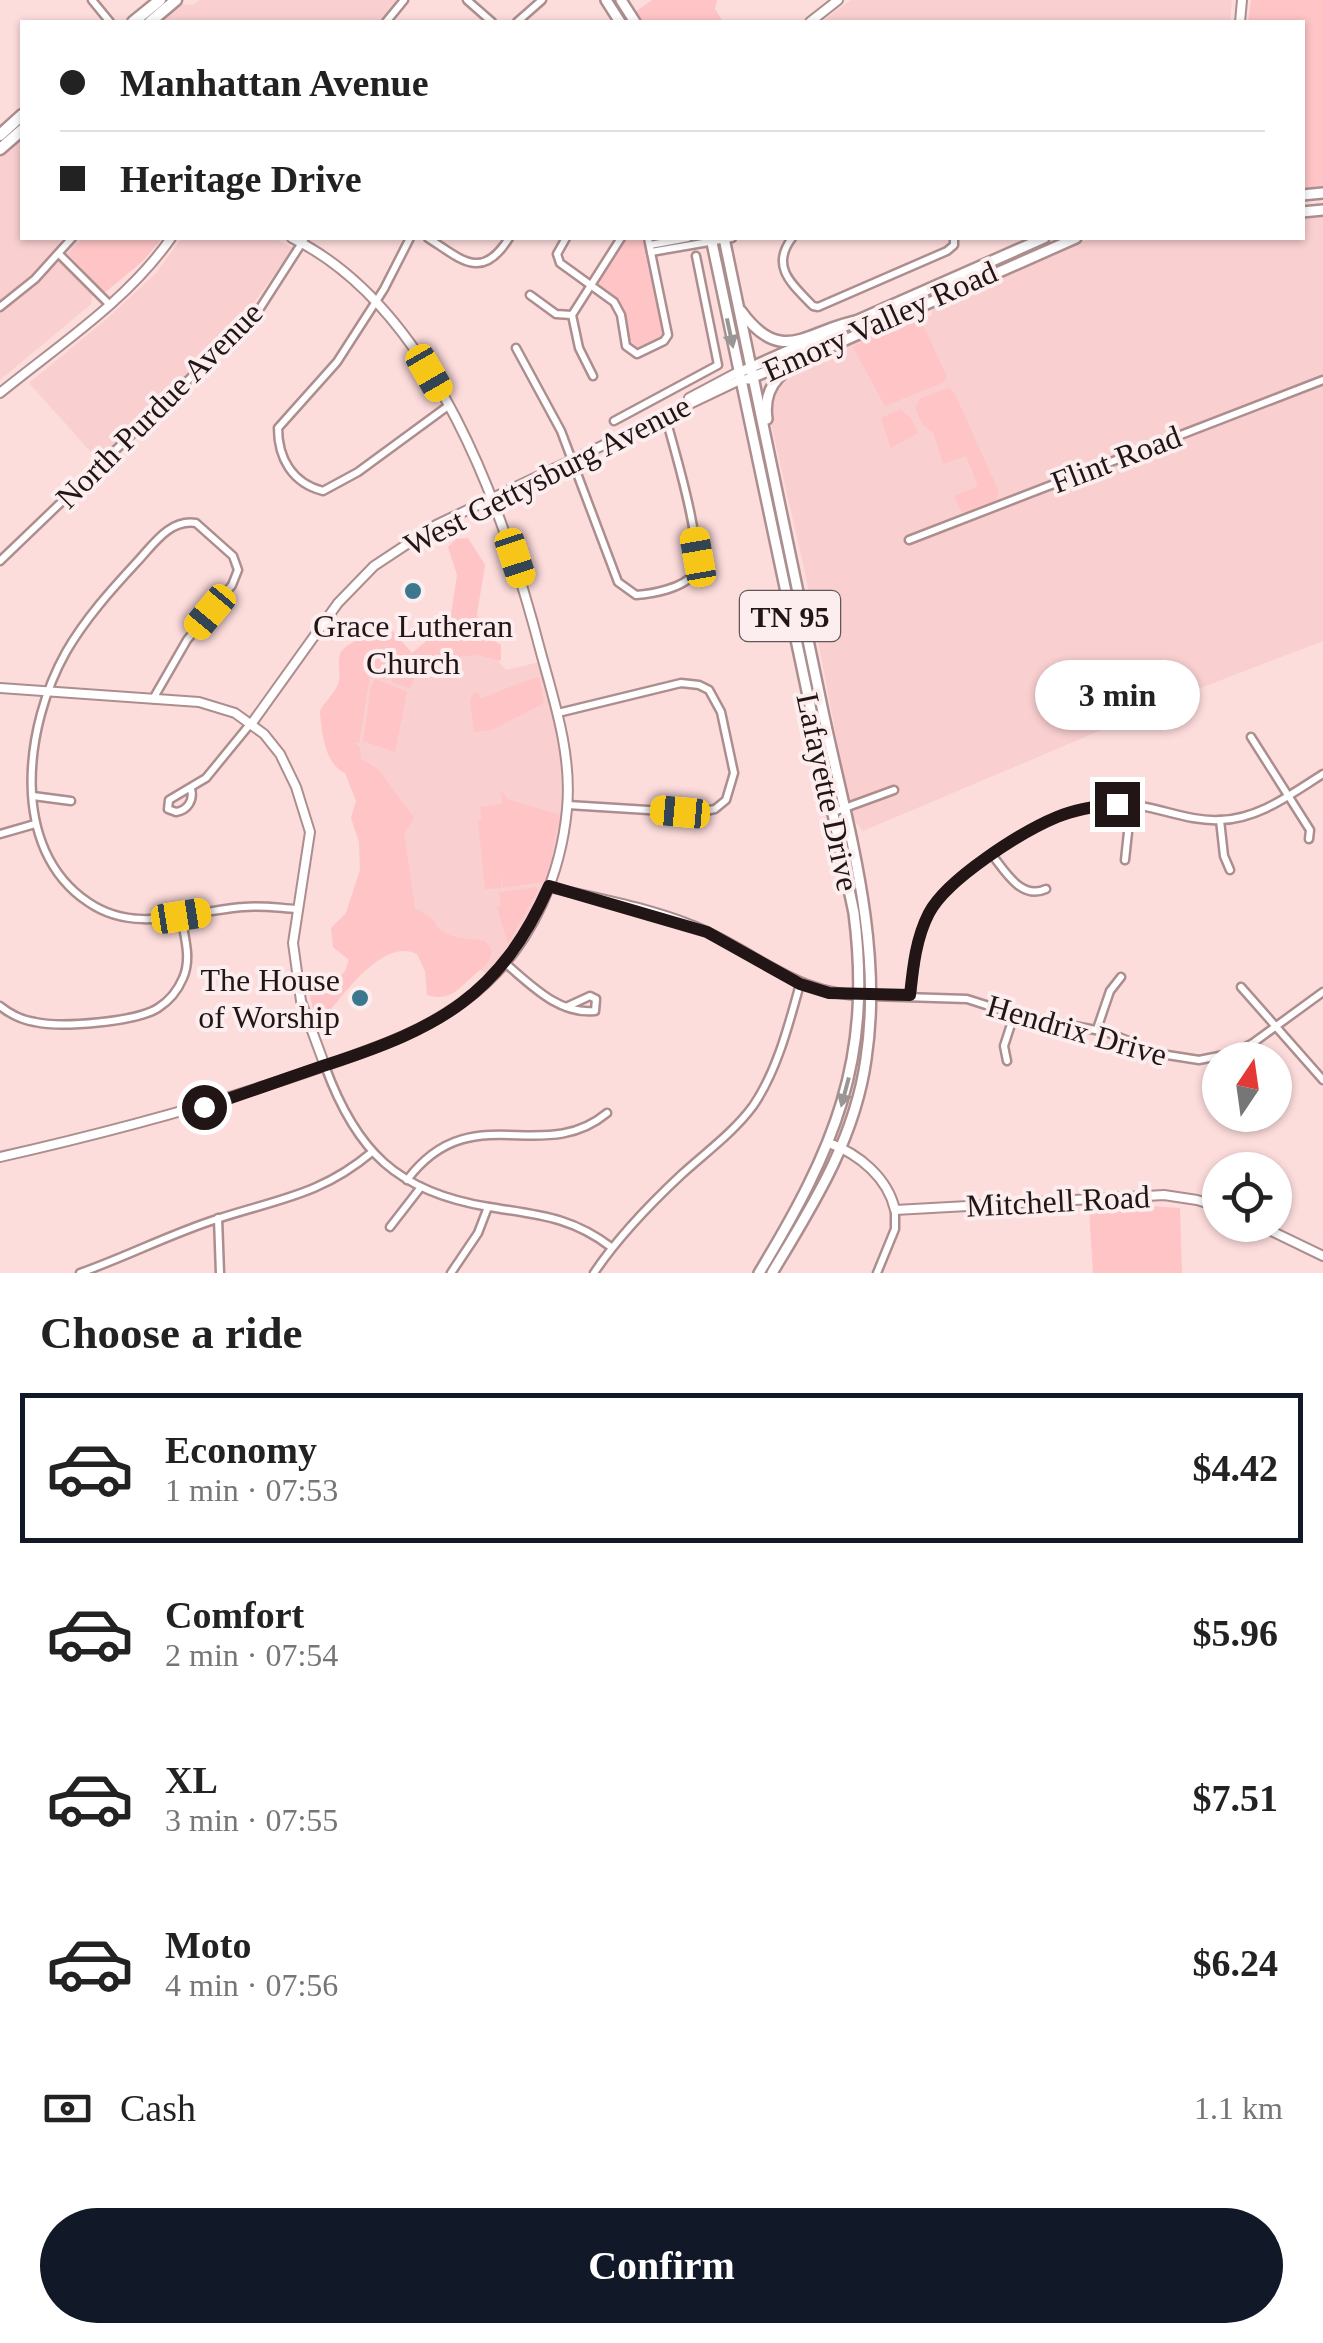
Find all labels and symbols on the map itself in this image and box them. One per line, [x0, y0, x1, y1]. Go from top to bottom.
street label: Emory Valley Road [758, 253, 1002, 389]
street label: North Purdue Avenue [48, 294, 270, 516]
one-way arrow [723, 318, 739, 349]
car [401, 340, 457, 406]
street label: West Gettysburg Avenue [398, 387, 696, 563]
street label: Flint Road [1046, 418, 1186, 500]
car [491, 525, 539, 591]
car [678, 525, 718, 589]
car [179, 579, 241, 645]
marker: Grace Lutheran Church [402, 580, 424, 602]
road number: TN 95 [740, 591, 840, 641]
place label: Grace Lutheran Church [313, 608, 513, 681]
callout: 3 min [1034, 659, 1200, 729]
street label: Lafayette Drive [789, 690, 867, 894]
route end [1095, 782, 1140, 827]
car [649, 794, 711, 830]
car [149, 896, 213, 936]
place label: The House of Worship [198, 962, 340, 1035]
marker: The House of Worship [349, 987, 371, 1009]
street label: Hendrix Drive [983, 987, 1171, 1073]
north arrow [1202, 1042, 1292, 1132]
one-way arrow [837, 1077, 853, 1108]
route start [182, 1085, 227, 1130]
street label: Mitchell Road [965, 1178, 1151, 1224]

